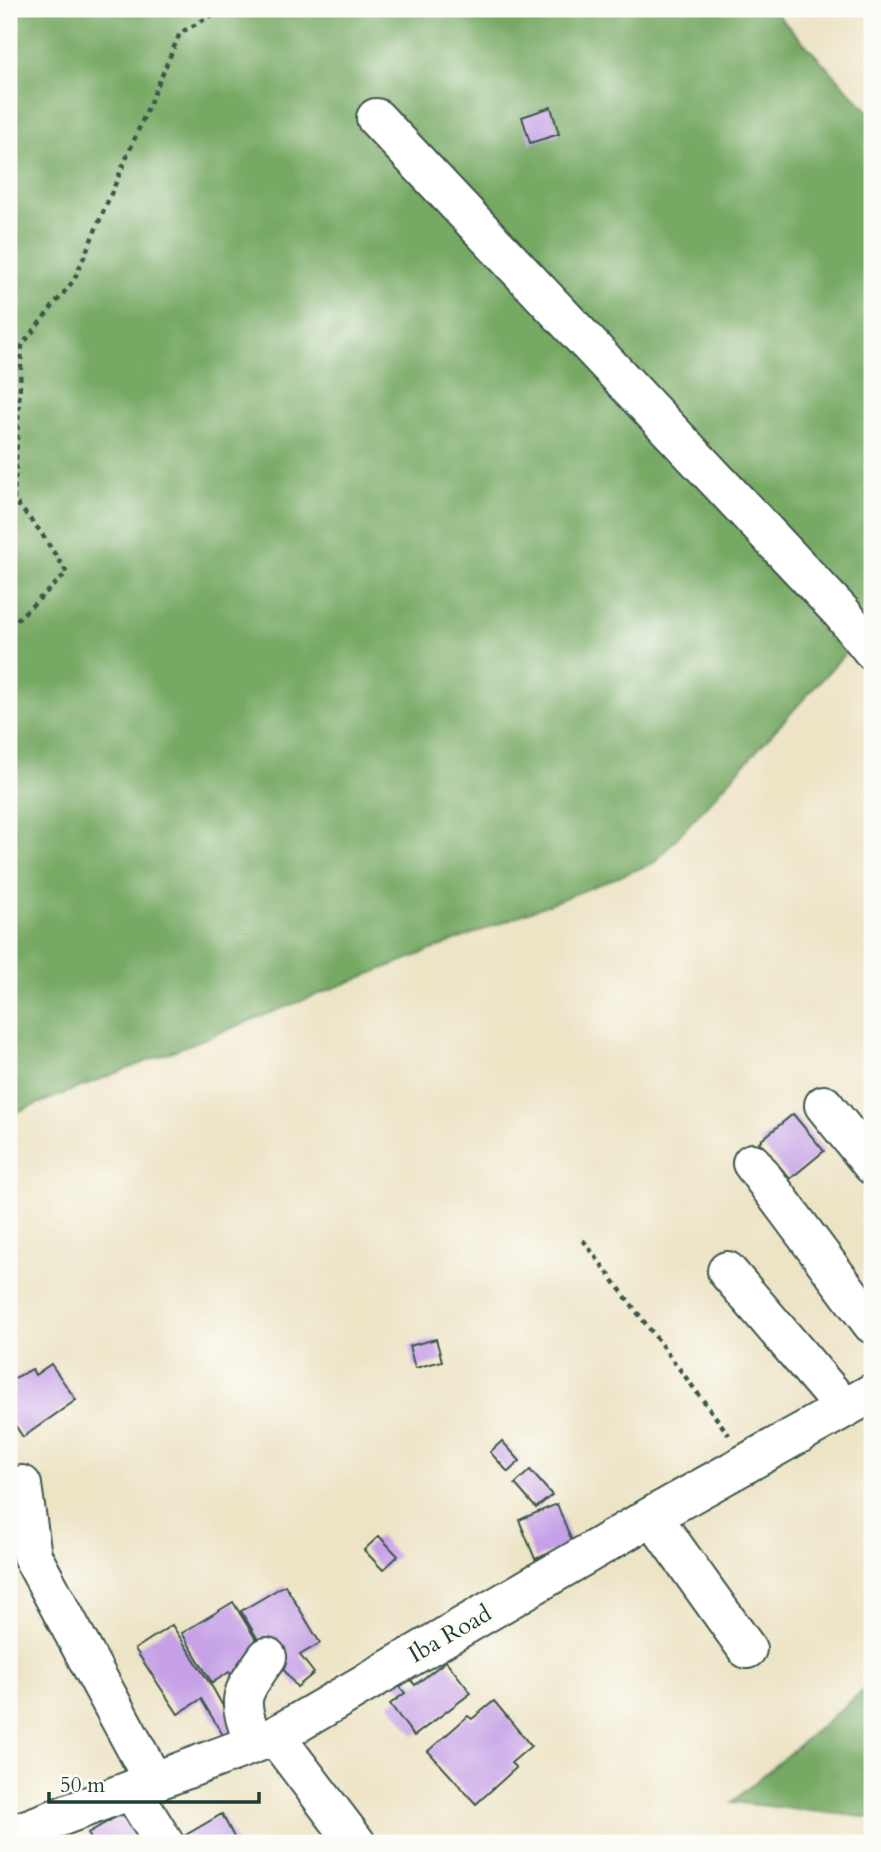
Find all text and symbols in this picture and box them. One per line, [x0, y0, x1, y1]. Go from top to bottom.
street label: Iba Road [403, 1597, 498, 1671]
scale bar [49, 1761, 259, 1805]
text: 50 m [60, 1771, 105, 1800]

